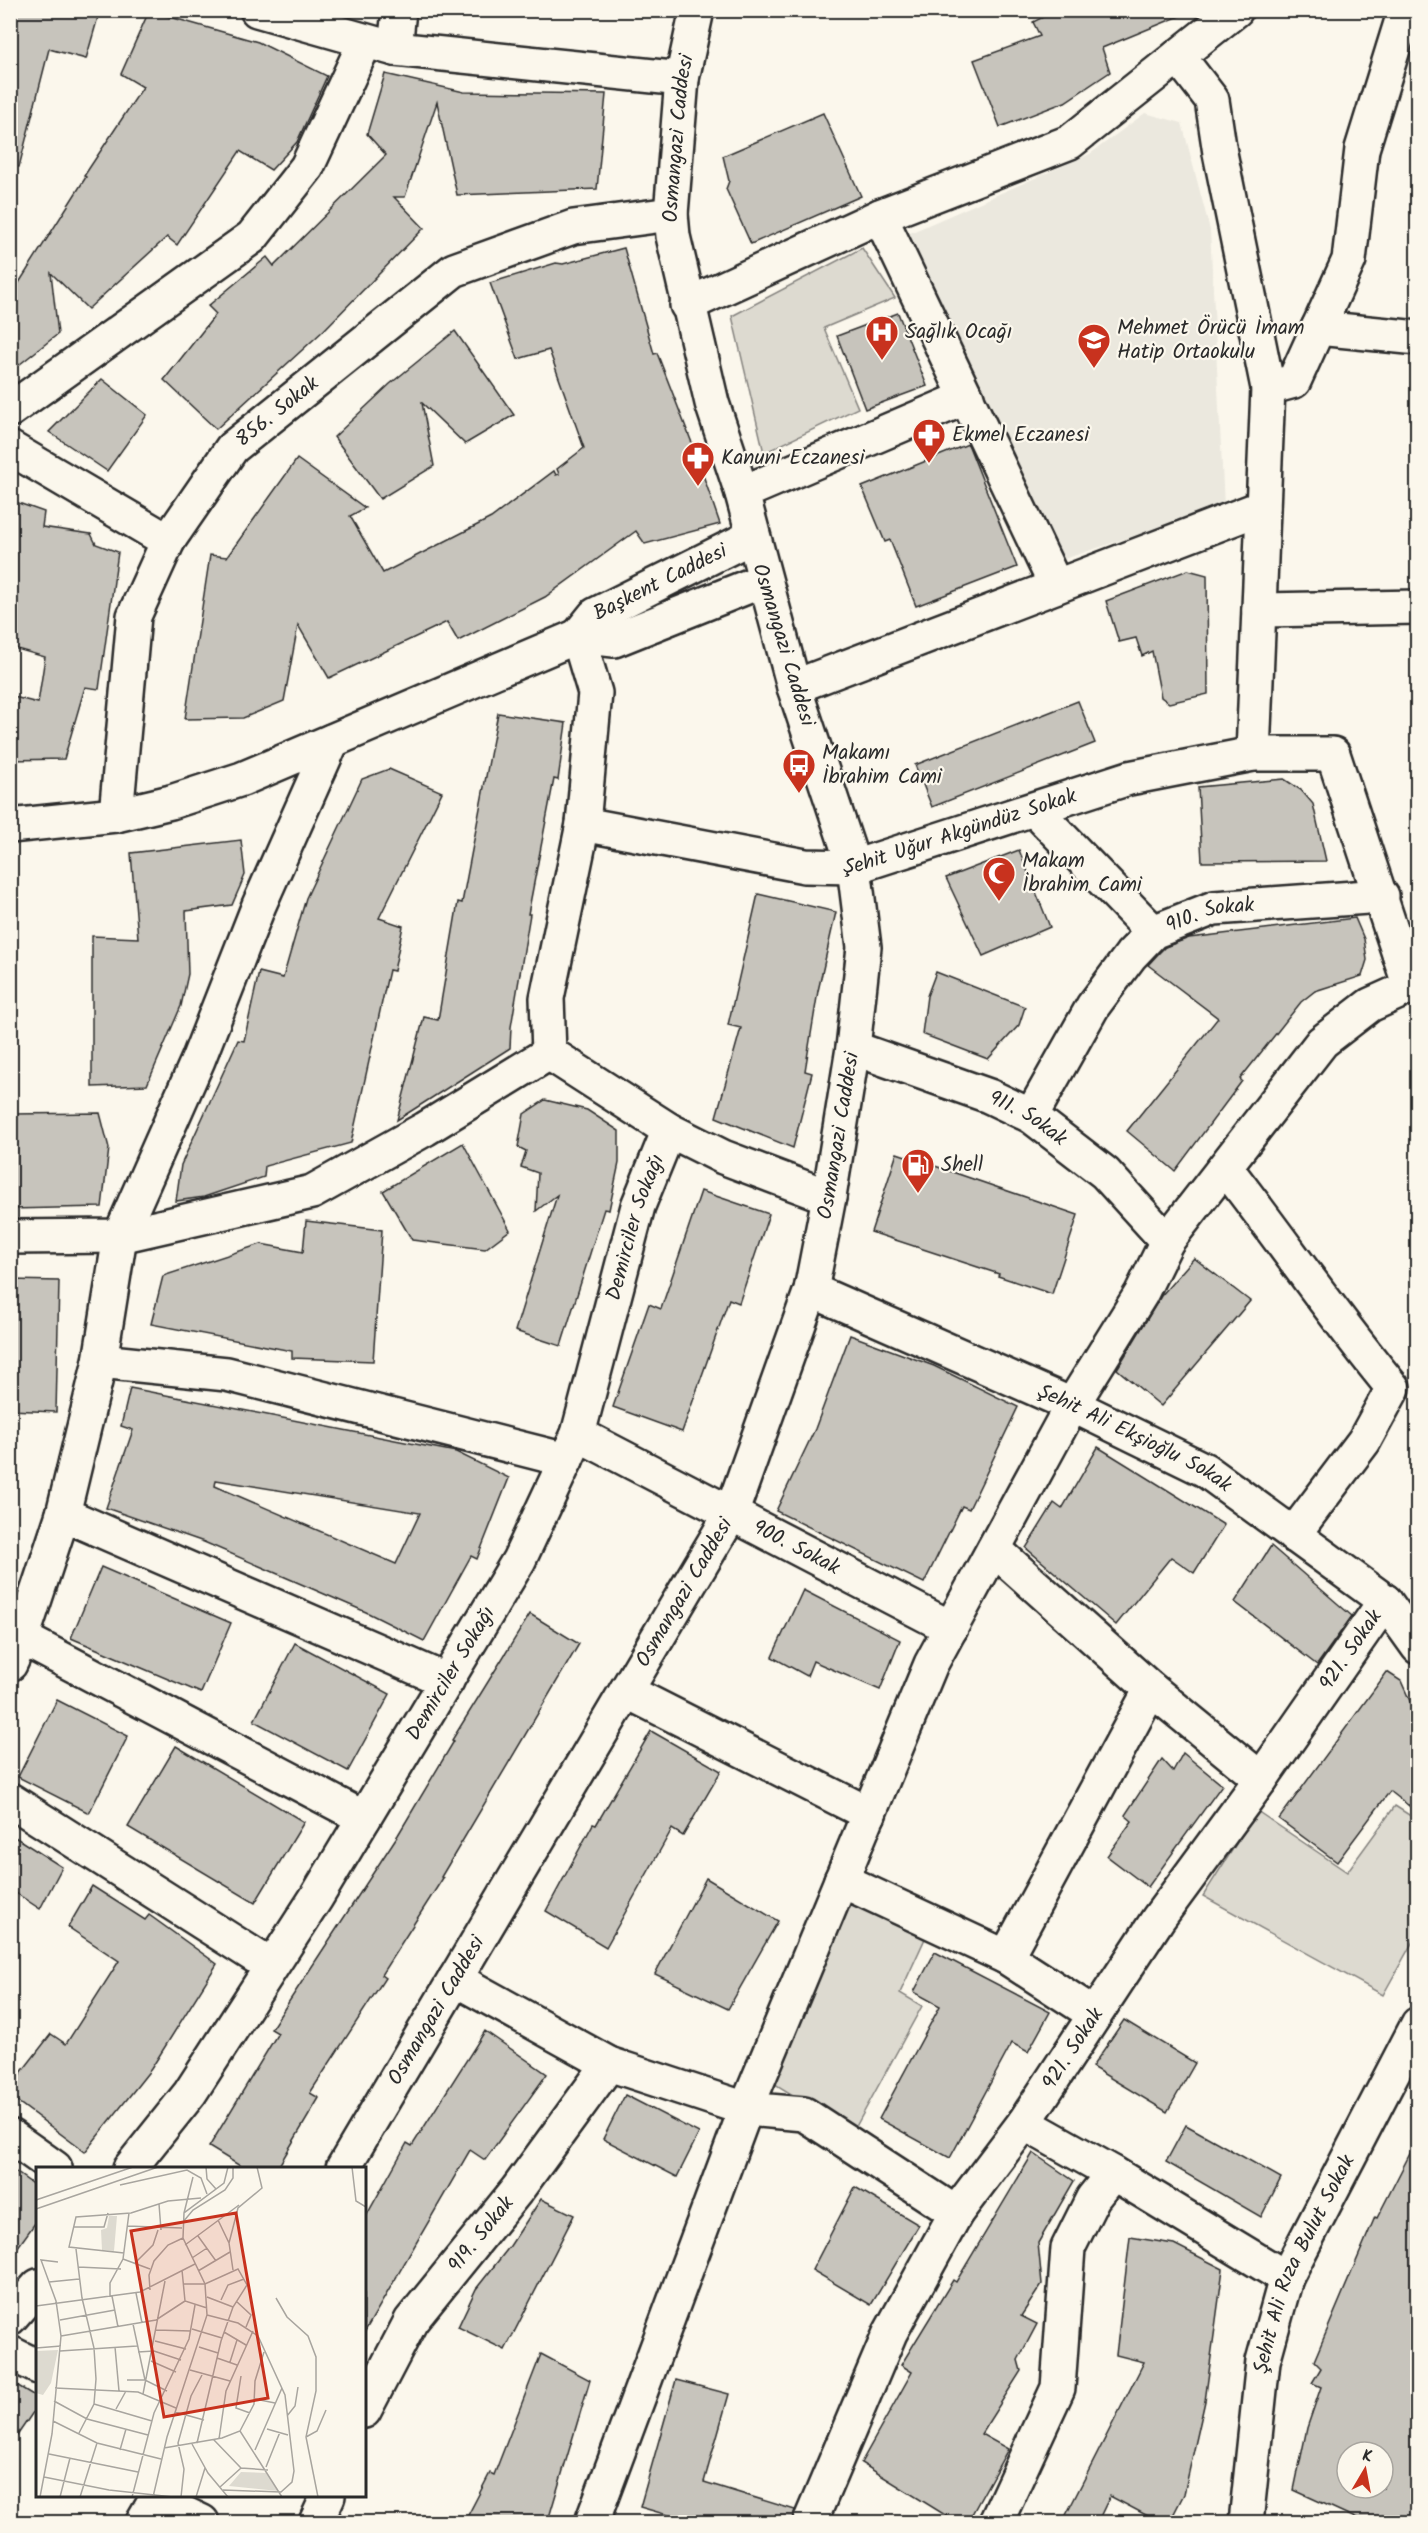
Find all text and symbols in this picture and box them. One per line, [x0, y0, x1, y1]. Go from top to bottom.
street label: Osmangazi Caddesi [654, 50, 704, 224]
place label: Mehmet Örücü İmam Hatip Ortaokulu [1117, 312, 1305, 369]
hospital icon: Sağlık Ocağı [864, 314, 900, 361]
place label: Sağlık Ocağı [905, 316, 1012, 349]
school or university icon: Mehmet Örücü İmam Hatip Ortaokulu [1076, 322, 1112, 369]
street label: 856. Sokak [228, 368, 326, 456]
pharmacy icon: Ekmel Eczanesi [911, 417, 947, 464]
place label: Ekmel Eczanesi [952, 419, 1090, 452]
pharmacy icon: Kanuni Eczanesi [680, 440, 716, 487]
place label: Kanuni Eczanesi [721, 442, 865, 475]
street label: Başkent Caddesi [588, 534, 734, 630]
street label: Osmangazi Caddesi [743, 559, 824, 732]
place label: Makamı İbrahim Cami [822, 737, 943, 794]
bus stop icon: Makamı İbrahim Cami [781, 747, 817, 794]
street label: Şehit Uğur Akgündüz Sokak [843, 780, 1081, 884]
place label: Makam İbrahim Cami [1022, 845, 1143, 902]
mosque icon: Makam İbrahim Cami [981, 855, 1017, 902]
street label: 910. Sokak [1161, 889, 1255, 942]
street label: Osmangazi Caddesi [809, 1049, 869, 1222]
street label: 911. Sokak [983, 1082, 1074, 1155]
fuel station icon: Shell [900, 1147, 936, 1194]
street label: Demirciler Sokağı [597, 1149, 674, 1304]
place label: Shell [941, 1149, 983, 1182]
street label: Şehit Ali Ekşioğlu Sokak [1032, 1375, 1239, 1501]
street label: Osmangazi Caddesi [627, 1511, 742, 1674]
street label: 900. Sokak [747, 1511, 846, 1584]
street label: Demirciler Sokağı [398, 1600, 504, 1747]
street label: 921. Sokak [1311, 1602, 1391, 1698]
street label: Osmangazi Caddesi [379, 1929, 494, 2092]
street label: 921. Sokak [1034, 2001, 1112, 2096]
street label: Şehit Ali Rıza Bulut Sokak [1245, 2149, 1364, 2375]
inset map [36, 2167, 366, 2497]
street label: 919. Sokak [440, 2189, 523, 2280]
north arrow [1335, 2440, 1395, 2500]
text: K [1360, 2444, 1375, 2470]

